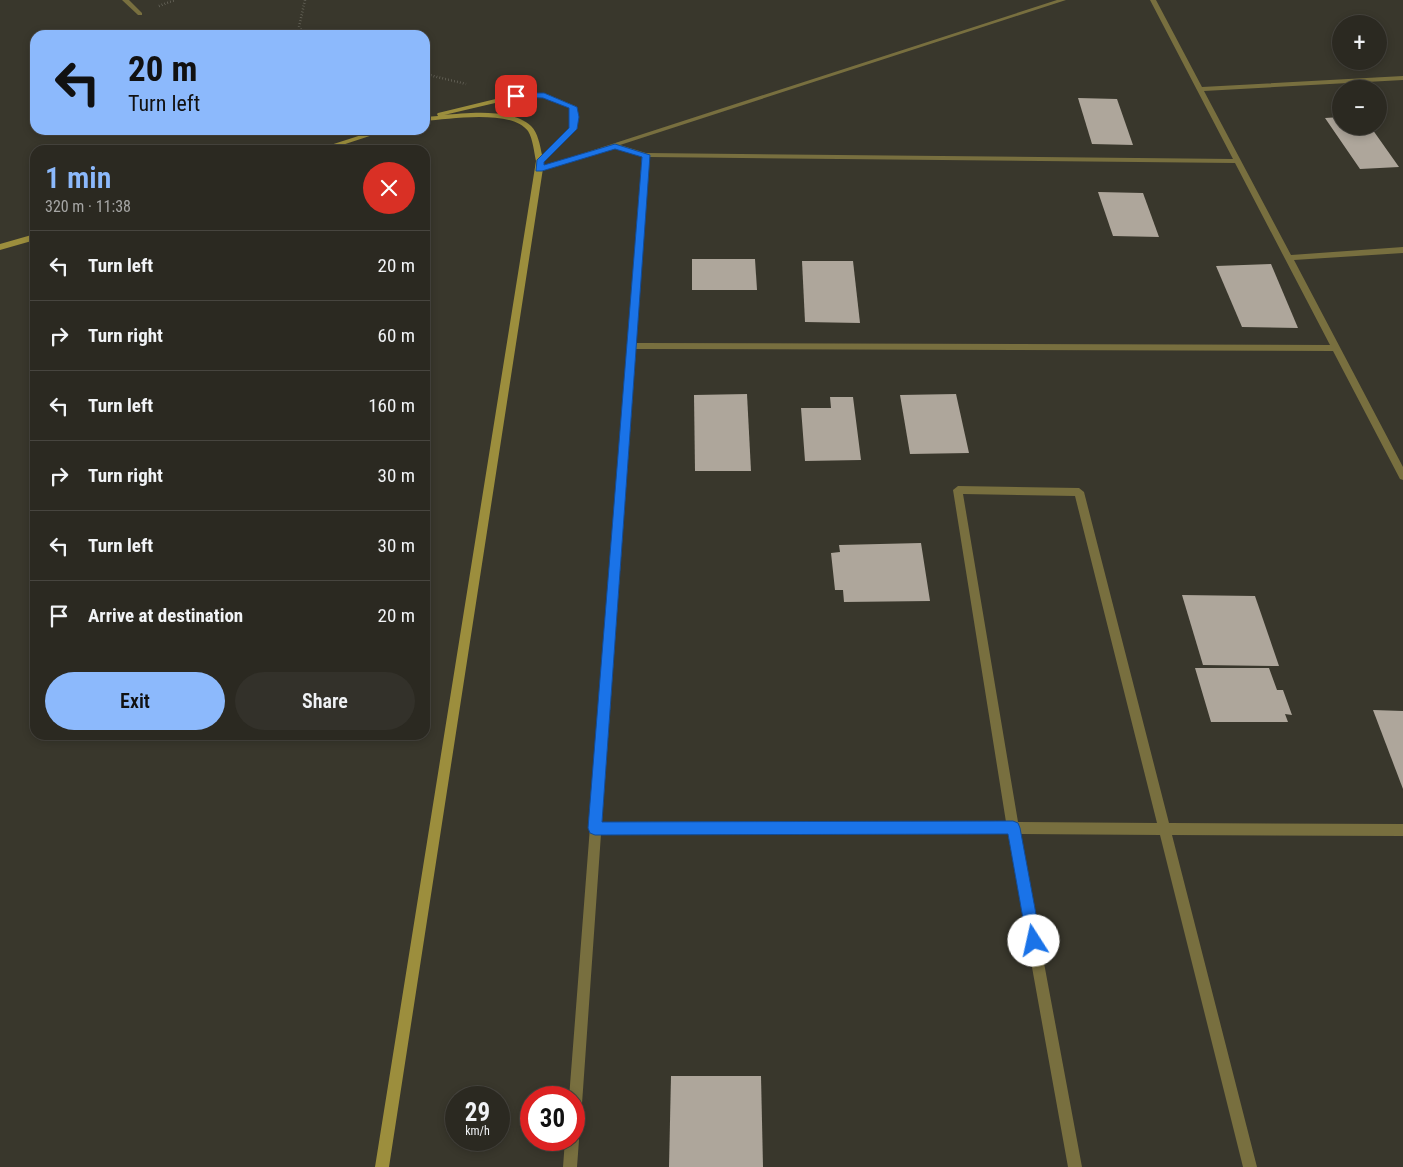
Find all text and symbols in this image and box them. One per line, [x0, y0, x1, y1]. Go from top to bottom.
map controls [1332, 15, 1387, 135]
button: + [1332, 15, 1387, 70]
text: 20 m [128, 49, 197, 90]
icon: left [45, 50, 110, 115]
pin [495, 75, 537, 117]
button: − [1332, 80, 1387, 135]
icon: arrive [502, 82, 530, 110]
text: Turn left [128, 91, 200, 116]
text: 1 min [45, 160, 111, 195]
button: close [363, 162, 415, 214]
text: 320 m · 11:38 [45, 197, 131, 216]
icon: left [45, 252, 73, 280]
text: Turn left [88, 254, 153, 277]
text: 20 m [378, 254, 415, 277]
icon: right [45, 322, 73, 350]
text: Turn right [88, 324, 163, 347]
text: 60 m [378, 324, 415, 347]
icon: left [45, 392, 73, 420]
text: Turn left [88, 394, 153, 417]
text: 160 m [368, 394, 415, 417]
icon: right [45, 462, 73, 490]
text: Turn right [88, 464, 163, 487]
text: 30 m [378, 464, 415, 487]
icon: left [45, 532, 73, 560]
text: Turn left [88, 534, 153, 557]
text: 30 m [378, 534, 415, 557]
icon: arrive [45, 602, 73, 630]
text: Arrive at destination [88, 604, 243, 627]
text: 20 m [378, 604, 415, 627]
button: Exit [45, 672, 225, 730]
button: Share [235, 672, 415, 730]
position arrow [1007, 914, 1059, 966]
speed limit sign: 30 [520, 1086, 585, 1151]
text: 29 [465, 1098, 490, 1127]
text: km/h [465, 1124, 490, 1138]

